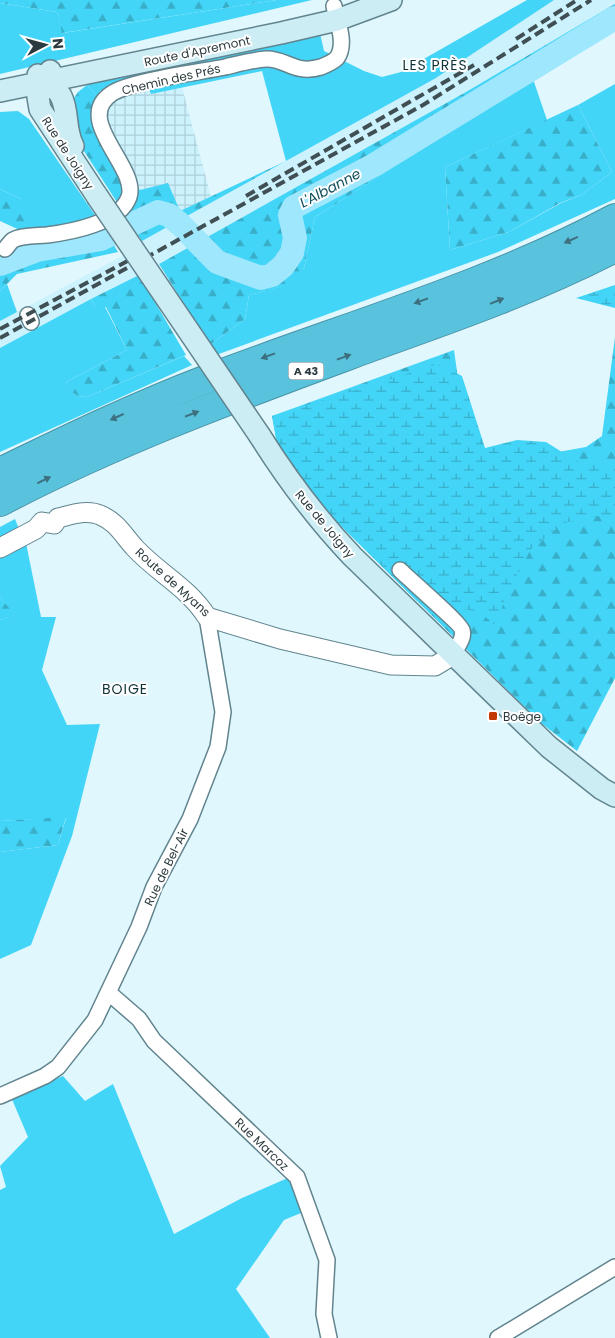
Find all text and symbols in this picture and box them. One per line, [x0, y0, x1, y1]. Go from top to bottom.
north arrow [20, 20, 70, 70]
street label: Route d'Apremont [142, 31, 252, 71]
text: N [47, 37, 68, 50]
district label: LES PRÈS [402, 55, 468, 75]
street label: Chemin des Prés [120, 59, 222, 99]
street label: Rue de Joigny [38, 113, 98, 193]
water label: L'Albanne [296, 163, 364, 212]
one-way arrow [564, 236, 578, 244]
one-way arrow [489, 297, 504, 304]
one-way arrow [413, 298, 428, 305]
one-way arrow [260, 352, 275, 360]
one-way arrow [337, 353, 352, 360]
road number: A 43 [288, 362, 324, 380]
one-way arrow [185, 410, 199, 418]
one-way arrow [110, 413, 124, 421]
one-way arrow [36, 476, 51, 484]
street label: Rue de Joigny [292, 486, 359, 562]
street label: Route de Myans [132, 544, 214, 620]
district label: BOIGE [102, 679, 148, 699]
place label: Boëge [503, 708, 541, 725]
marker: Boëge [487, 710, 499, 722]
street label: Rue de Bel-Air [140, 825, 192, 909]
street label: Rue Marcoz [231, 1114, 293, 1174]

